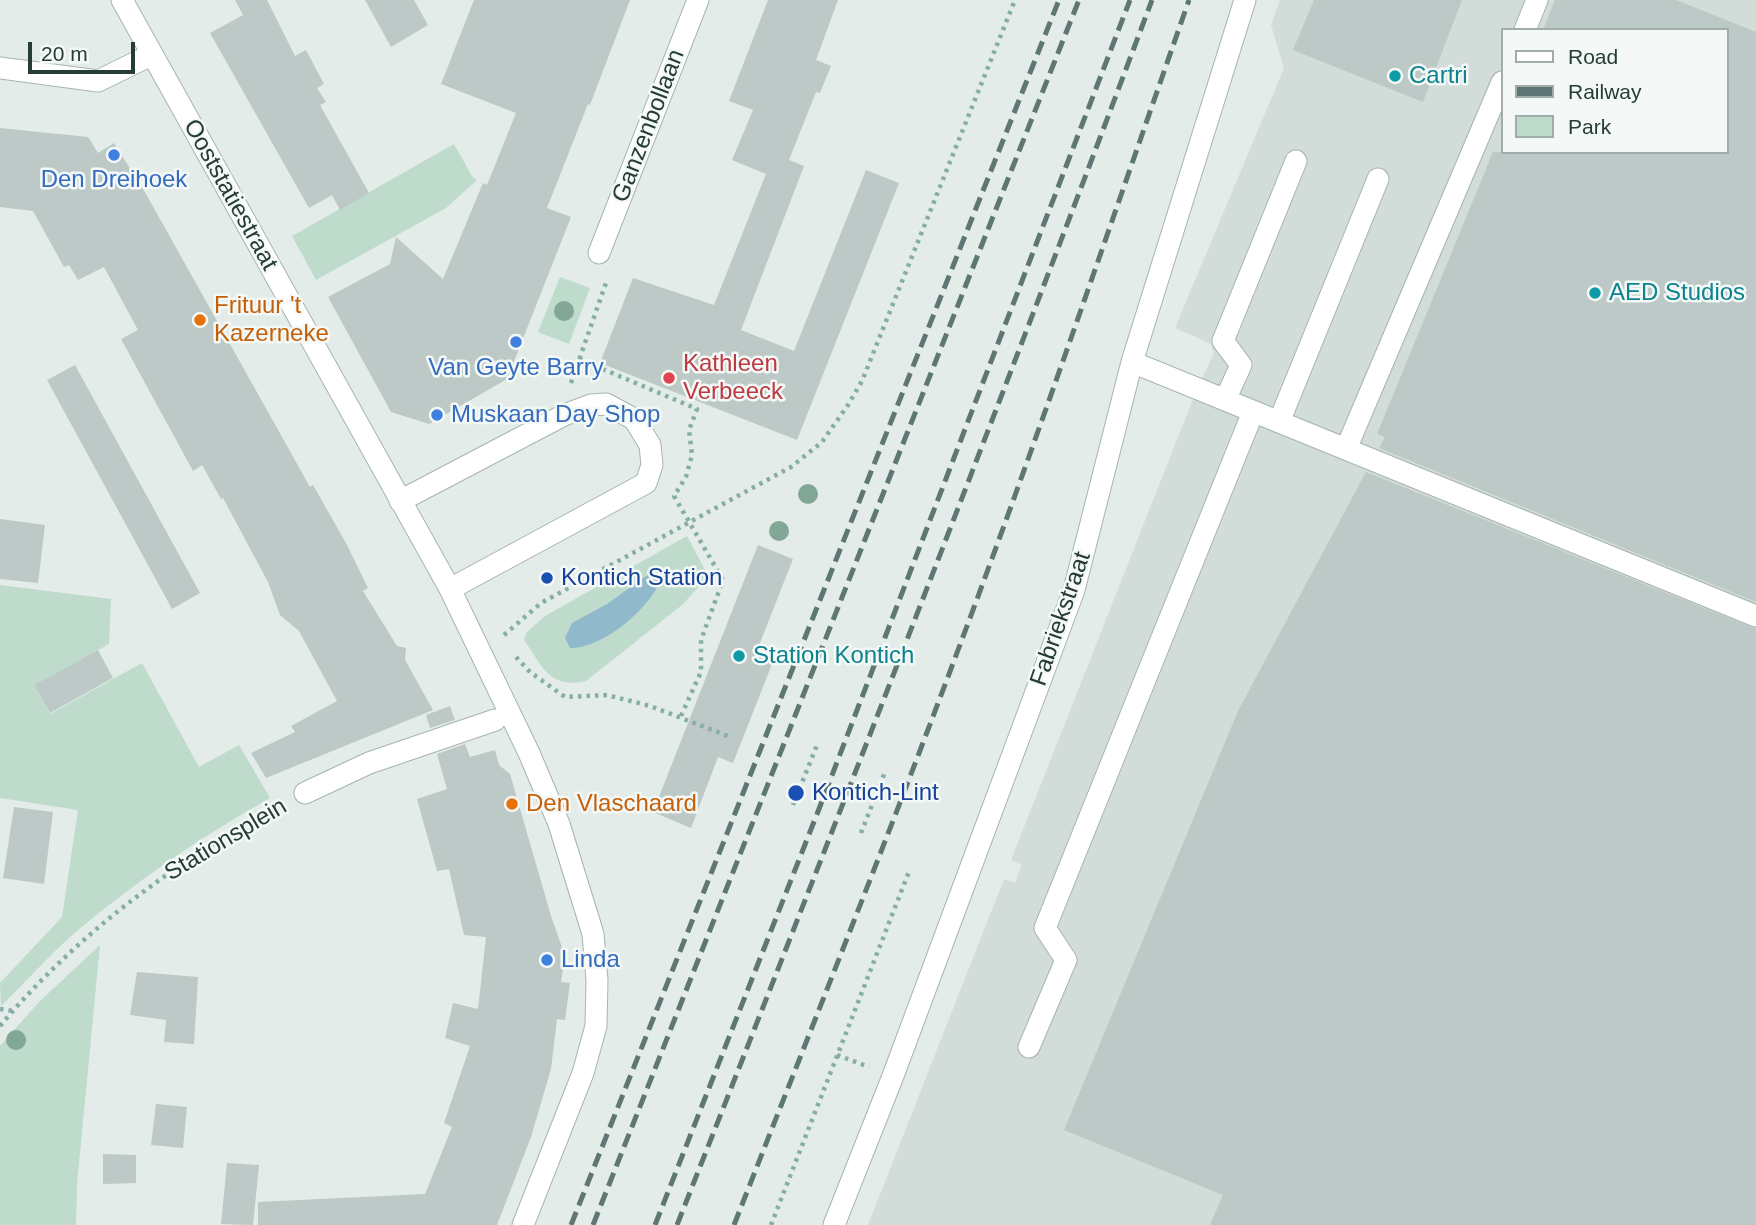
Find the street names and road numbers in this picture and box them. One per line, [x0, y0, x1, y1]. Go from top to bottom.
street label: Ganzenbollaan [607, 45, 691, 207]
street label: Ooststatiestraat [177, 115, 283, 275]
street label: Fabriekstraat [1025, 548, 1097, 690]
street label: Stationsplein [160, 792, 292, 888]

